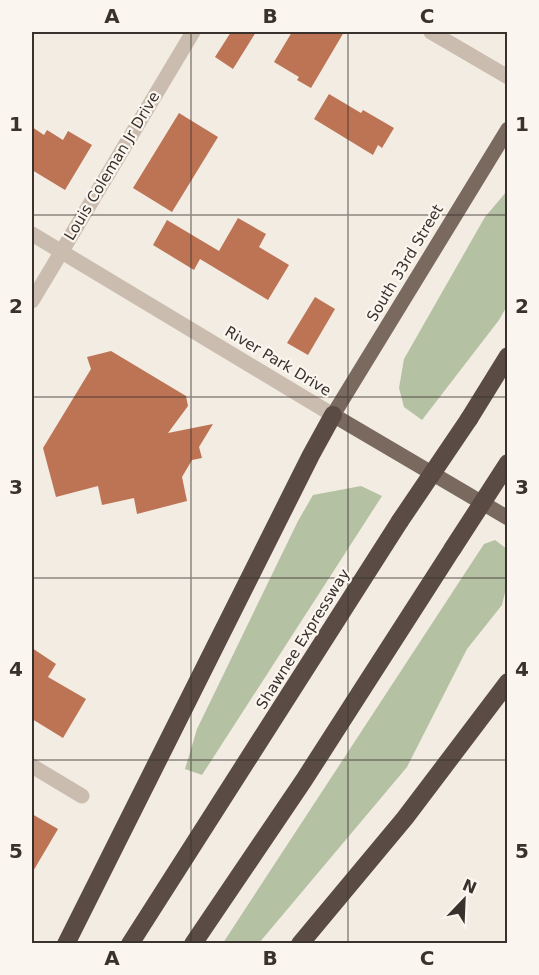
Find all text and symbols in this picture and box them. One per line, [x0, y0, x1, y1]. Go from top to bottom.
text: A [104, 4, 120, 28]
text: B [262, 4, 278, 28]
text: C [420, 4, 434, 28]
street label: Louis Coleman Jr Drive [61, 88, 163, 244]
text: 1 [9, 112, 23, 136]
text: 1 [515, 112, 529, 136]
street label: South 33rd Street [363, 201, 447, 325]
text: 2 [9, 294, 23, 318]
text: 2 [515, 294, 529, 318]
street label: River Park Drive [222, 322, 334, 400]
text: 3 [9, 475, 23, 499]
text: 3 [515, 475, 529, 499]
street label: Shawnee Expressway [252, 565, 354, 713]
text: 4 [9, 657, 23, 681]
text: 4 [515, 657, 529, 681]
text: 5 [9, 839, 23, 863]
text: 5 [515, 839, 529, 863]
north arrow [434, 870, 494, 930]
text: N [460, 875, 480, 898]
text: A [104, 946, 120, 970]
text: B [262, 946, 278, 970]
text: C [420, 946, 434, 970]

